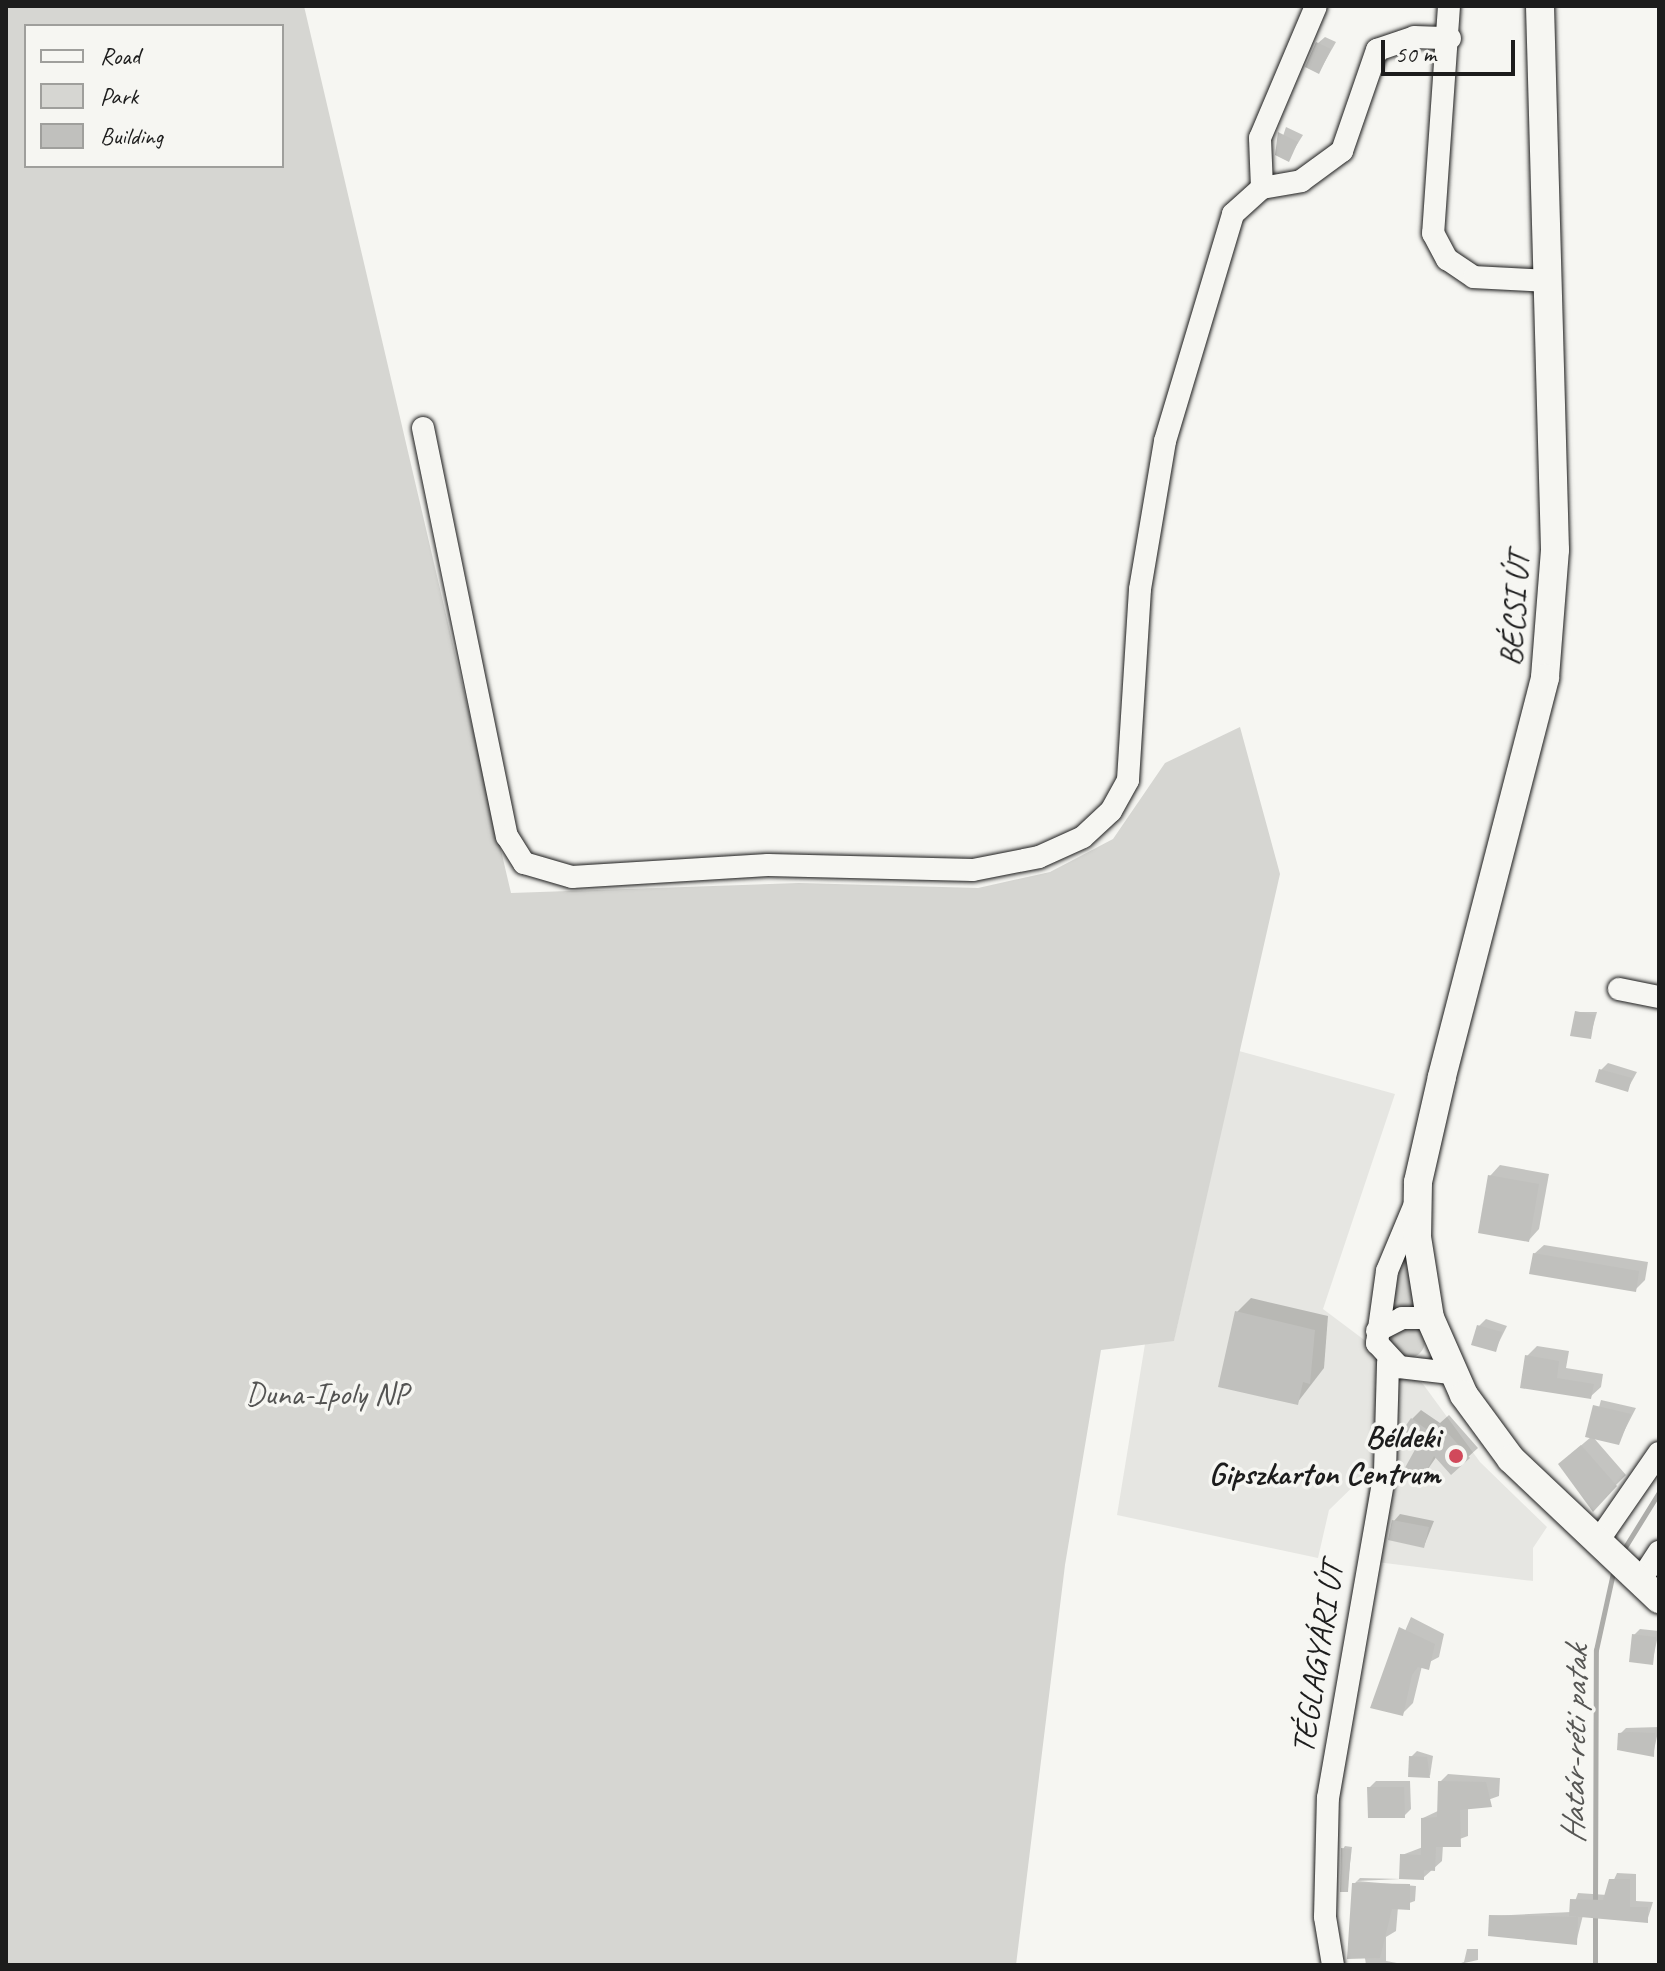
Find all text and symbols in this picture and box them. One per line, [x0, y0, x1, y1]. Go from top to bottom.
legend [24, 24, 284, 168]
scale bar [1385, 24, 1519, 74]
text: 50 m [1395, 39, 1436, 69]
text: Road [100, 41, 140, 71]
text: Park [100, 81, 138, 111]
text: Building [100, 121, 163, 151]
street label: BÉCSI ÚT [1492, 551, 1538, 667]
park label: Duna-Ipoly NP [246, 1375, 408, 1413]
place label: Béldeki Gipszkarton Centrum [1210, 1419, 1440, 1494]
marker: Béldeki Gipszkarton Centrum [1447, 1447, 1465, 1465]
street label: TÉGLAGYÁRI ÚT [1284, 1560, 1352, 1756]
water label: Határ-réti patak [1552, 1646, 1596, 1844]

